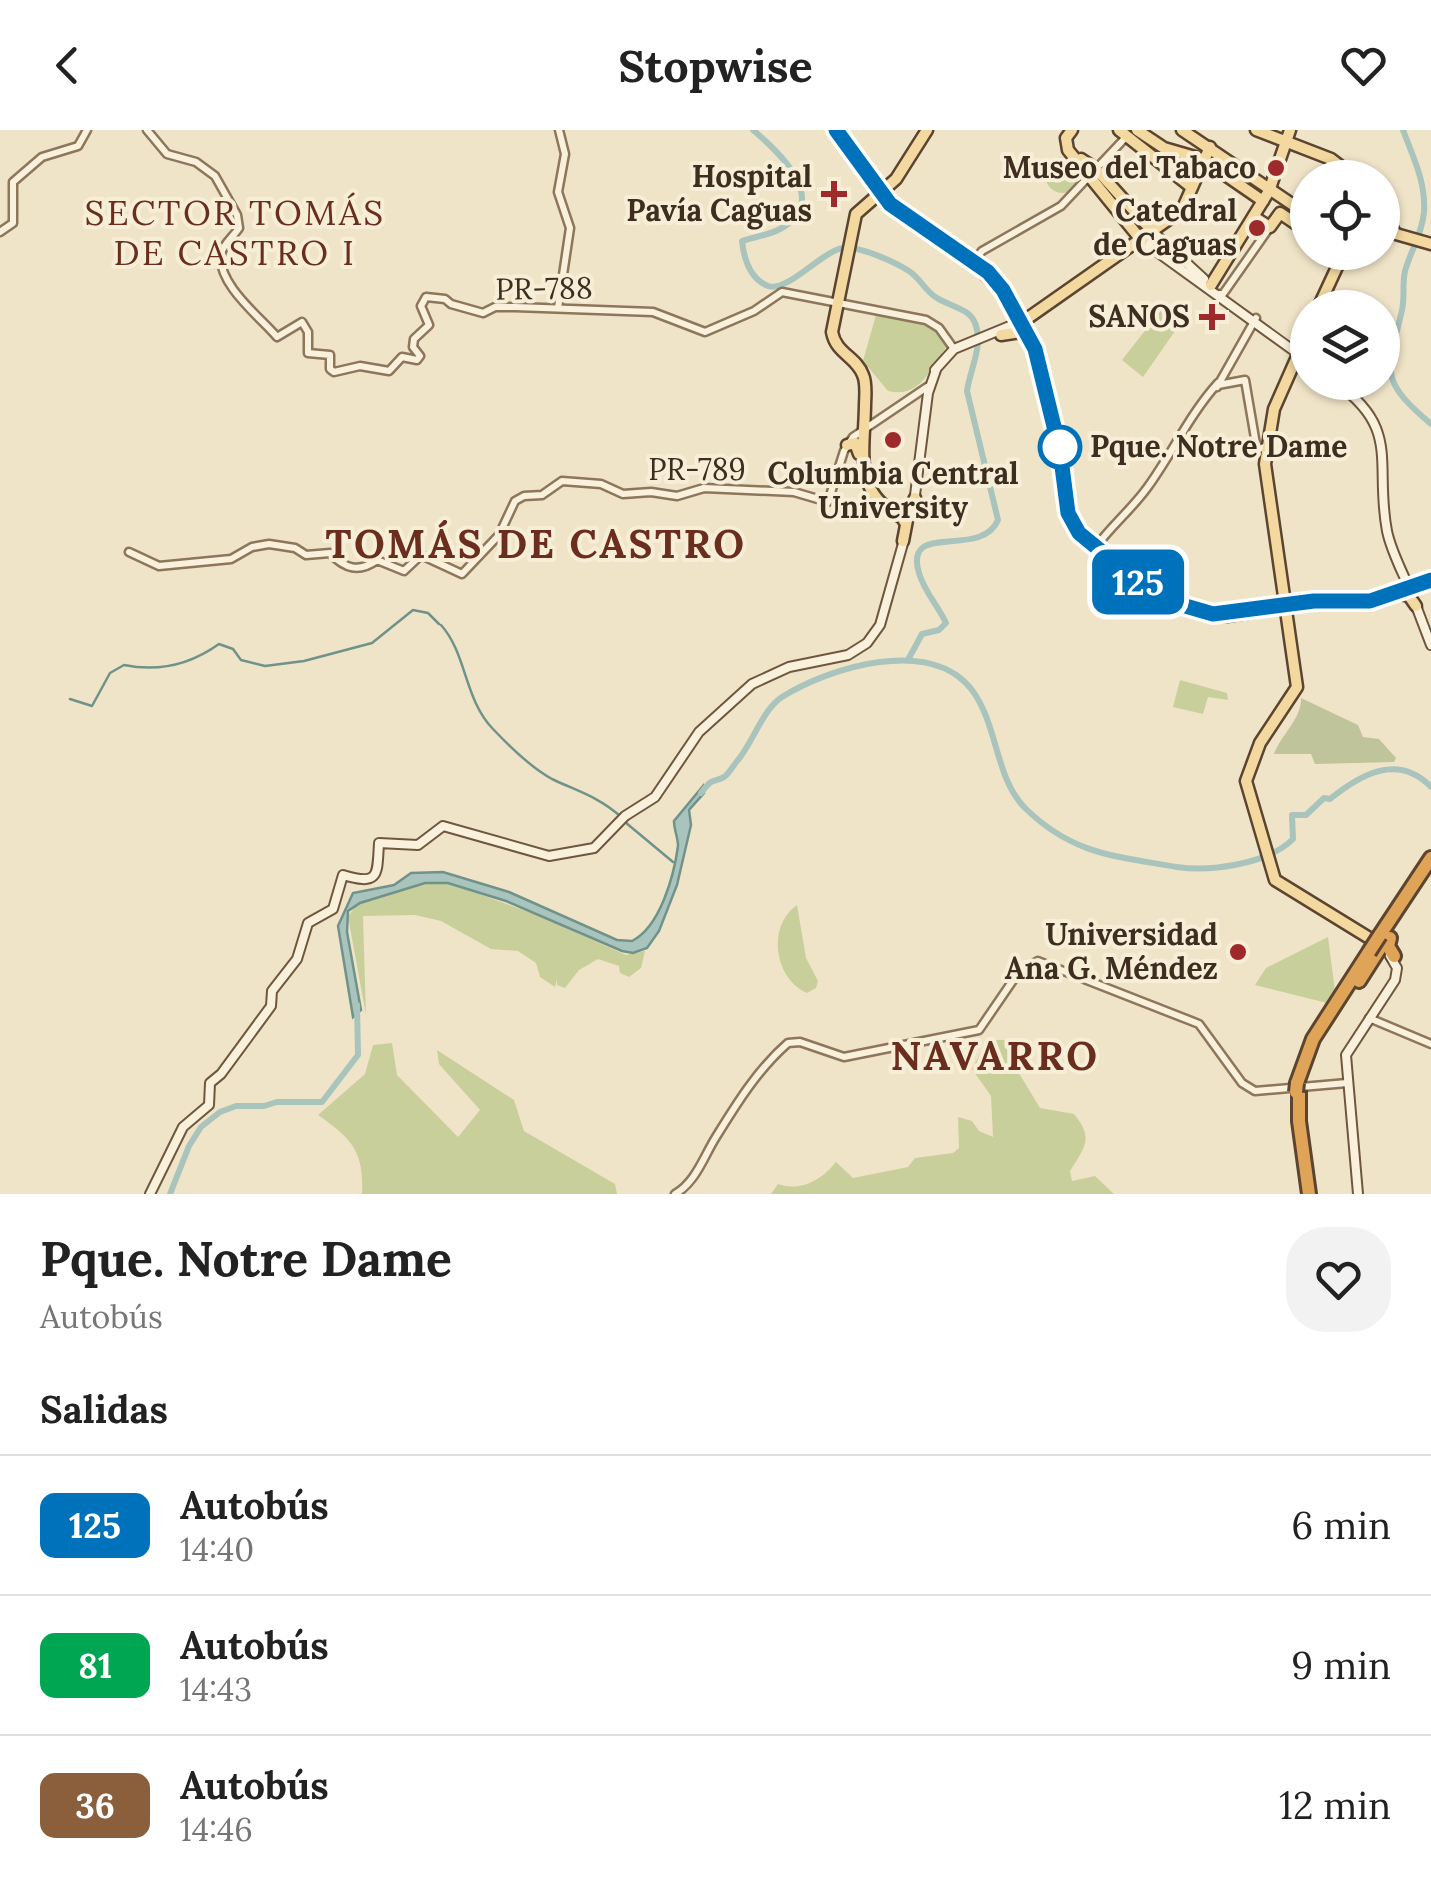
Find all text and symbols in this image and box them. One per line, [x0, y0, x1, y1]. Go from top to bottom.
text: Stopwise [618, 37, 813, 94]
icon: back [40, 38, 95, 93]
icon: heart [1336, 38, 1391, 93]
place label: Museo del Tabaco [1002, 148, 1256, 186]
place label: Hospital Pavía Caguas [626, 157, 812, 230]
marker: Museo del Tabaco [1265, 157, 1287, 179]
map controls [1290, 160, 1400, 400]
button: locate [1290, 160, 1400, 270]
marker: Hospital Pavía Caguas [821, 181, 847, 207]
district label: SECTOR TOMÁS DE CASTRO I [84, 190, 386, 275]
place label: Catedral de Caguas [1093, 191, 1237, 264]
marker: Catedral de Caguas [1246, 217, 1268, 239]
street label: PR-788 [495, 268, 593, 308]
button: layers [1290, 290, 1400, 400]
place label: SANOS [1088, 297, 1190, 335]
marker: SANOS [1199, 304, 1225, 330]
marker: Pque. Notre Dame [1039, 426, 1081, 468]
place label: Pque. Notre Dame [1090, 427, 1347, 465]
marker: Columbia Central University [882, 429, 904, 451]
street label: PR-789 [648, 450, 746, 488]
place label: Columbia Central University [767, 454, 1019, 527]
district label: TOMÁS DE CASTRO [326, 518, 746, 569]
line badge: 125 [1080, 550, 1196, 614]
text: 125 [1112, 560, 1164, 605]
place label: Universidad Ana G. Méndez [1005, 915, 1218, 987]
marker: Universidad Ana G. Méndez [1227, 941, 1249, 963]
district label: NAVARRO [891, 1030, 1099, 1081]
button: heart [1286, 1227, 1391, 1332]
text: Pque. Notre Dame [40, 1228, 452, 1289]
text: Autobús [40, 1296, 163, 1337]
text: Salidas [40, 1385, 168, 1433]
text: Autobús [180, 1481, 329, 1529]
text: 6 min [1291, 1501, 1391, 1549]
text: 125 [69, 1503, 121, 1548]
text: 14:40 [180, 1529, 254, 1570]
text: Autobús [180, 1621, 329, 1669]
text: 9 min [1291, 1641, 1391, 1689]
text: 81 [78, 1643, 112, 1688]
text: 14:43 [180, 1669, 252, 1710]
text: Autobús [180, 1761, 329, 1809]
text: 12 min [1279, 1781, 1391, 1829]
text: 36 [75, 1783, 115, 1828]
text: 14:46 [180, 1809, 253, 1850]

